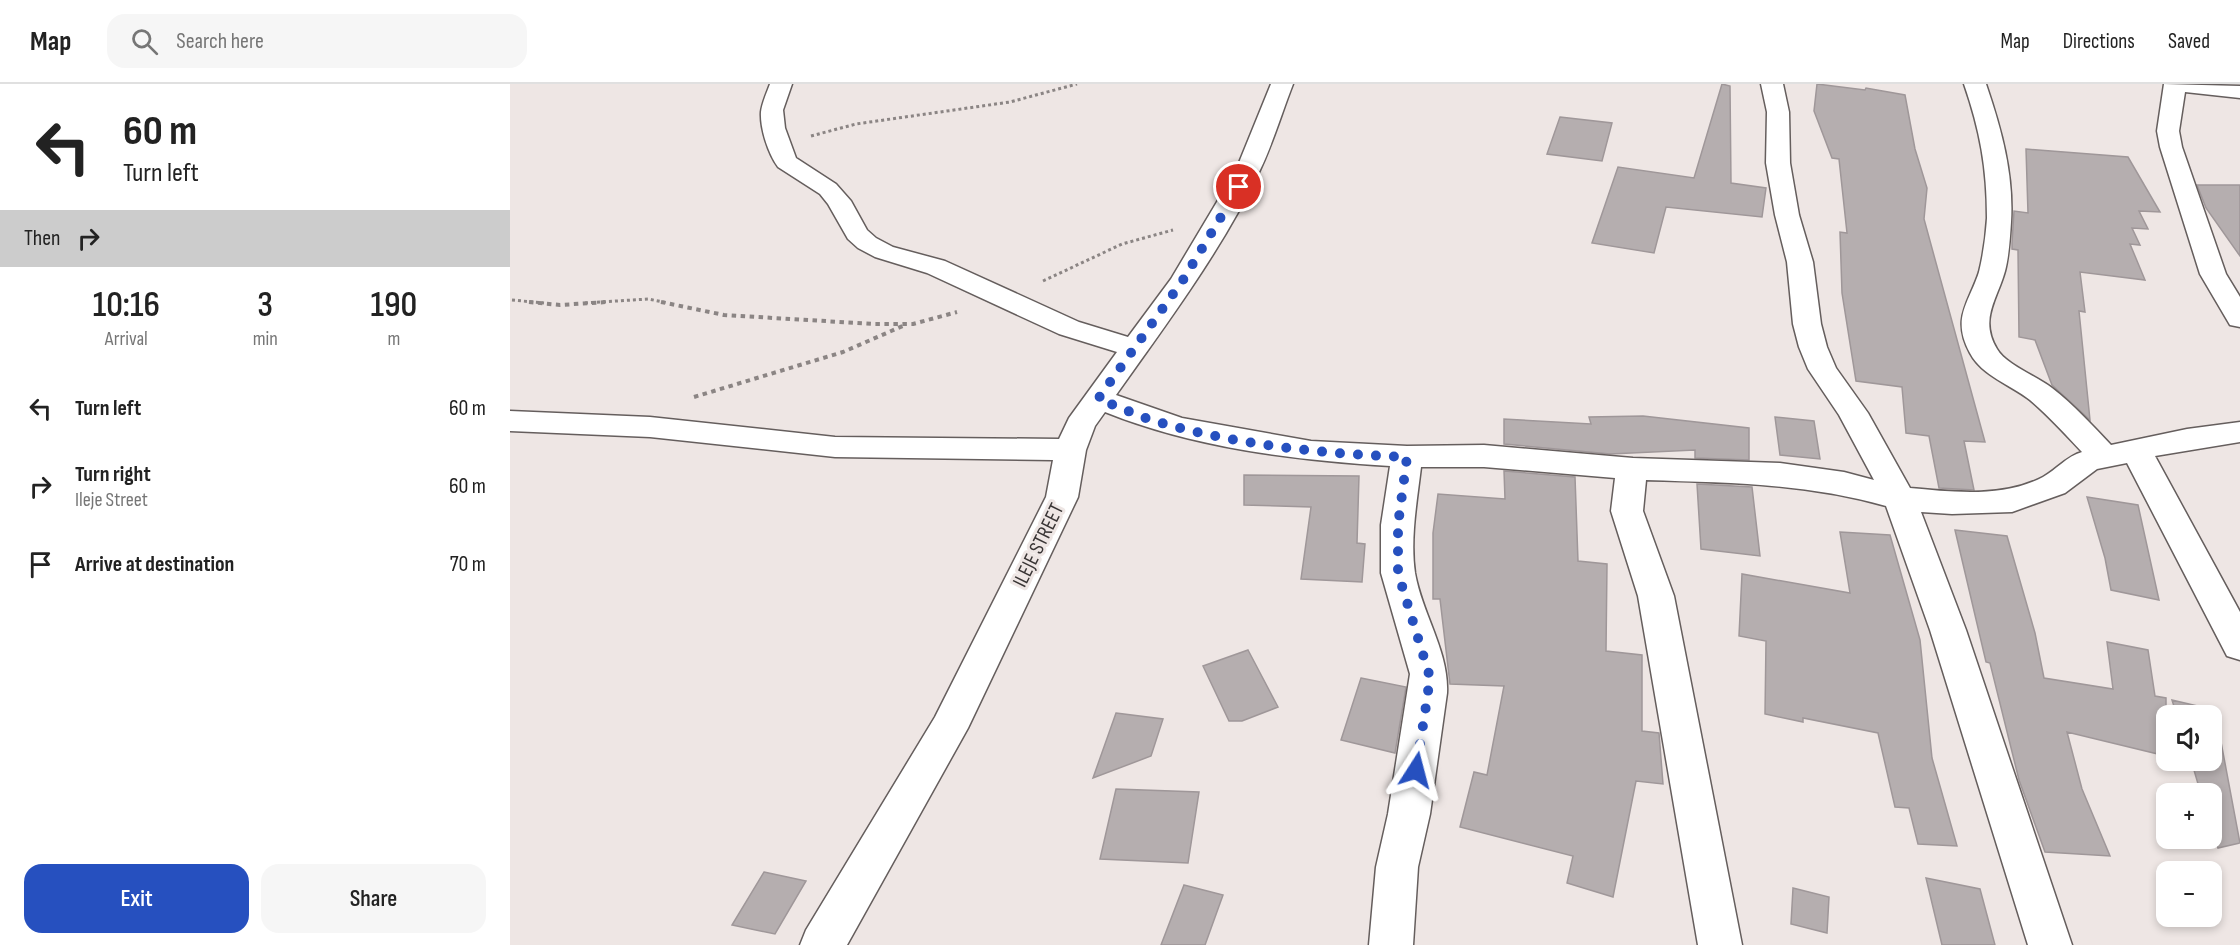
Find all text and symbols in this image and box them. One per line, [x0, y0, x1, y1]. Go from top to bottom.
search box [107, 14, 527, 68]
text: Map [30, 25, 71, 58]
icon: search [128, 25, 161, 58]
text: Search here [176, 28, 264, 55]
text: Map [2000, 29, 2030, 54]
text: Directions [2063, 29, 2135, 54]
text: Saved [2168, 29, 2210, 54]
text: 60 m [123, 106, 197, 157]
icon: left [24, 108, 102, 186]
text: Turn left [123, 157, 199, 189]
pin [1213, 161, 1264, 212]
icon: arrive [1222, 170, 1255, 203]
icon: right [72, 222, 105, 255]
text: Then [24, 225, 60, 252]
text: 10:16 [93, 284, 160, 327]
text: 3 [257, 284, 273, 327]
text: 190 [371, 284, 417, 327]
text: Arrival [105, 327, 148, 351]
text: min [253, 327, 278, 351]
text: m [387, 327, 400, 351]
icon: left [24, 392, 57, 425]
text: Turn left [75, 395, 141, 422]
text: 60 m [449, 395, 486, 422]
text: Turn right [75, 461, 151, 488]
icon: right [24, 470, 57, 503]
text: 60 m [449, 473, 486, 500]
text: Ileje Street [75, 488, 148, 512]
street label: ILEJE STREET [1008, 499, 1070, 591]
icon: arrive [24, 548, 57, 581]
text: Arrive at destination [75, 551, 234, 578]
text: 70 m [450, 551, 486, 578]
map controls [2156, 705, 2222, 927]
button: sound [2156, 705, 2222, 771]
position arrow [1384, 738, 1448, 802]
button: + [2156, 783, 2222, 849]
button: − [2156, 861, 2222, 927]
button: Exit [24, 864, 249, 933]
button: Share [261, 864, 486, 933]

